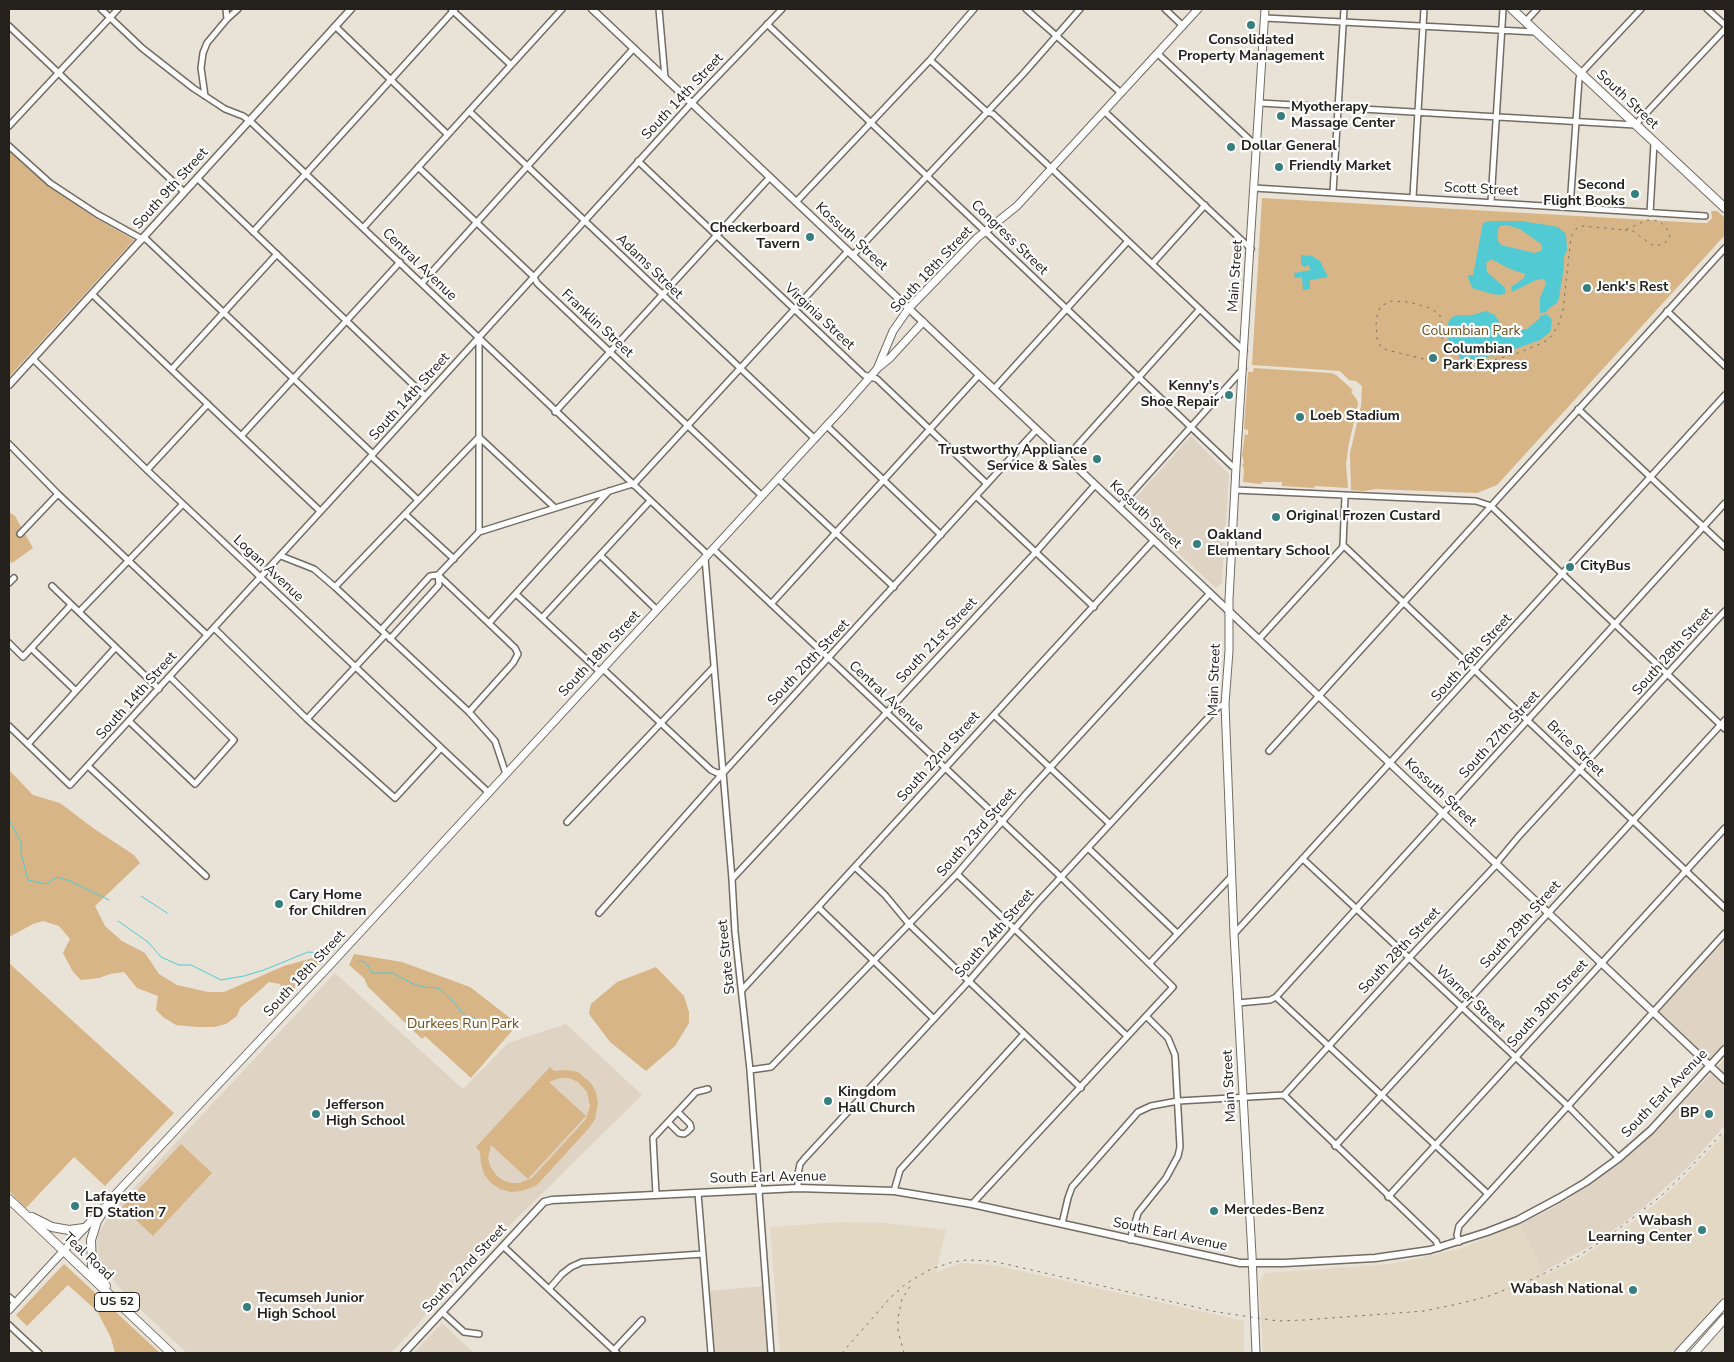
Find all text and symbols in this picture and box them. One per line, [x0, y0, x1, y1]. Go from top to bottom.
marker: Consolidated Property Management [1245, 19, 1257, 31]
place label: Consolidated Property Management [1178, 33, 1324, 65]
street label: South 14th Street [639, 50, 727, 144]
street label: South Street [1592, 67, 1662, 133]
place label: Myotherapy Massage Center [1291, 100, 1395, 132]
marker: Myotherapy Massage Center [1275, 110, 1287, 122]
place label: Dollar General [1241, 139, 1337, 155]
marker: Dollar General [1225, 141, 1237, 153]
street label: South 9th Street [130, 145, 212, 233]
place label: Friendly Market [1289, 159, 1391, 175]
marker: Friendly Market [1273, 161, 1285, 173]
place label: Second Flight Books [1543, 178, 1625, 210]
street label: Scott Street [1444, 180, 1518, 200]
marker: Second Flight Books [1629, 188, 1641, 200]
street label: Congress Street [967, 197, 1051, 279]
street label: Kossuth Street [812, 199, 890, 275]
place label: Checkerboard Tavern [710, 221, 800, 253]
street label: South 18th Street [888, 223, 976, 317]
street label: Central Avenue [378, 225, 460, 305]
street label: Adams Street [612, 231, 686, 303]
marker: Checkerboard Tavern [804, 231, 816, 243]
street label: Main Street [1225, 239, 1247, 313]
street label: Virginia Street [780, 280, 858, 354]
place label: Jenk's Rest [1597, 280, 1668, 296]
marker: Jenk's Rest [1581, 282, 1593, 294]
street label: Franklin Street [558, 286, 636, 362]
park label: Columbian Park [1421, 324, 1521, 340]
place label: Columbian Park Express [1443, 342, 1527, 374]
street label: South 14th Street [366, 350, 454, 444]
marker: Columbian Park Express [1427, 352, 1439, 364]
place label: Kenny's Shoe Repair [1140, 379, 1219, 412]
marker: Kenny's Shoe Repair [1223, 389, 1235, 401]
place label: Loeb Stadium [1310, 409, 1400, 425]
marker: Loeb Stadium [1294, 411, 1306, 423]
place label: Trustworthy Appliance Service & Sales [938, 443, 1087, 476]
marker: Trustworthy Appliance Service & Sales [1091, 453, 1103, 465]
street label: Kossuth Street [1106, 477, 1184, 553]
place label: Original Frozen Custard [1286, 509, 1440, 525]
marker: Original Frozen Custard [1270, 511, 1282, 523]
place label: Oakland Elementary School [1207, 528, 1330, 560]
street label: Logan Avenue [229, 532, 307, 606]
marker: Oakland Elementary School [1191, 538, 1203, 550]
place label: CityBus [1580, 559, 1630, 575]
marker: CityBus [1564, 561, 1576, 573]
street label: South 21st Street [893, 595, 981, 687]
street label: South 28th Street [1629, 605, 1717, 699]
street label: South 18th Street [556, 607, 644, 701]
street label: South 26th Street [1428, 611, 1516, 705]
street label: South 20th Street [765, 616, 853, 710]
street label: Main Street [1205, 644, 1225, 716]
street label: South 14th Street [93, 649, 181, 743]
street label: Central Avenue [845, 658, 927, 736]
street label: South 27th Street [1456, 688, 1544, 782]
street label: South 22nd Street [894, 708, 984, 806]
street label: Brice Street [1543, 717, 1607, 781]
street label: Kossuth Street [1401, 755, 1479, 831]
street label: South 23rd Street [934, 785, 1020, 881]
street label: South 29th Street [1477, 878, 1565, 972]
street label: South 24th Street [952, 886, 1038, 982]
place label: Cary Home for Children [289, 888, 366, 920]
marker: Cary Home for Children [273, 898, 285, 910]
street label: South 28th Street [1356, 904, 1444, 998]
street label: State Street [715, 919, 739, 995]
street label: South 18th Street [261, 927, 349, 1021]
street label: South 30th Street [1504, 957, 1592, 1051]
street label: Warner Street [1432, 962, 1508, 1036]
park label: Durkees Run Park [407, 1017, 519, 1033]
street label: South Earl Avenue [1618, 1046, 1712, 1142]
street label: Main Street [1220, 1049, 1240, 1123]
place label: Kingdom Hall Church [838, 1085, 915, 1118]
marker: Kingdom Hall Church [822, 1095, 834, 1107]
place label: Jefferson High School [326, 1098, 405, 1130]
place label: BP [1680, 1106, 1699, 1122]
marker: Jefferson High School [310, 1108, 322, 1120]
marker: BP [1703, 1108, 1715, 1120]
street label: South Earl Avenue [710, 1169, 826, 1187]
place label: Lafayette FD Station 7 [85, 1190, 166, 1222]
marker: Lafayette FD Station 7 [69, 1200, 81, 1212]
place label: Mercedes-Benz [1224, 1203, 1324, 1219]
marker: Mercedes-Benz [1208, 1205, 1220, 1217]
place label: Wabash Learning Center [1588, 1214, 1692, 1246]
street label: South Earl Avenue [1111, 1215, 1229, 1255]
street label: South 22nd Street [420, 1221, 510, 1317]
marker: Wabash Learning Center [1696, 1224, 1708, 1236]
street label: Teal Road [59, 1230, 117, 1284]
place label: Wabash National [1510, 1282, 1623, 1298]
marker: Wabash National [1627, 1284, 1639, 1296]
place label: Tecumseh Junior High School [257, 1291, 364, 1324]
road number: US 52 [94, 1292, 140, 1311]
marker: Tecumseh Junior High School [241, 1301, 253, 1313]

